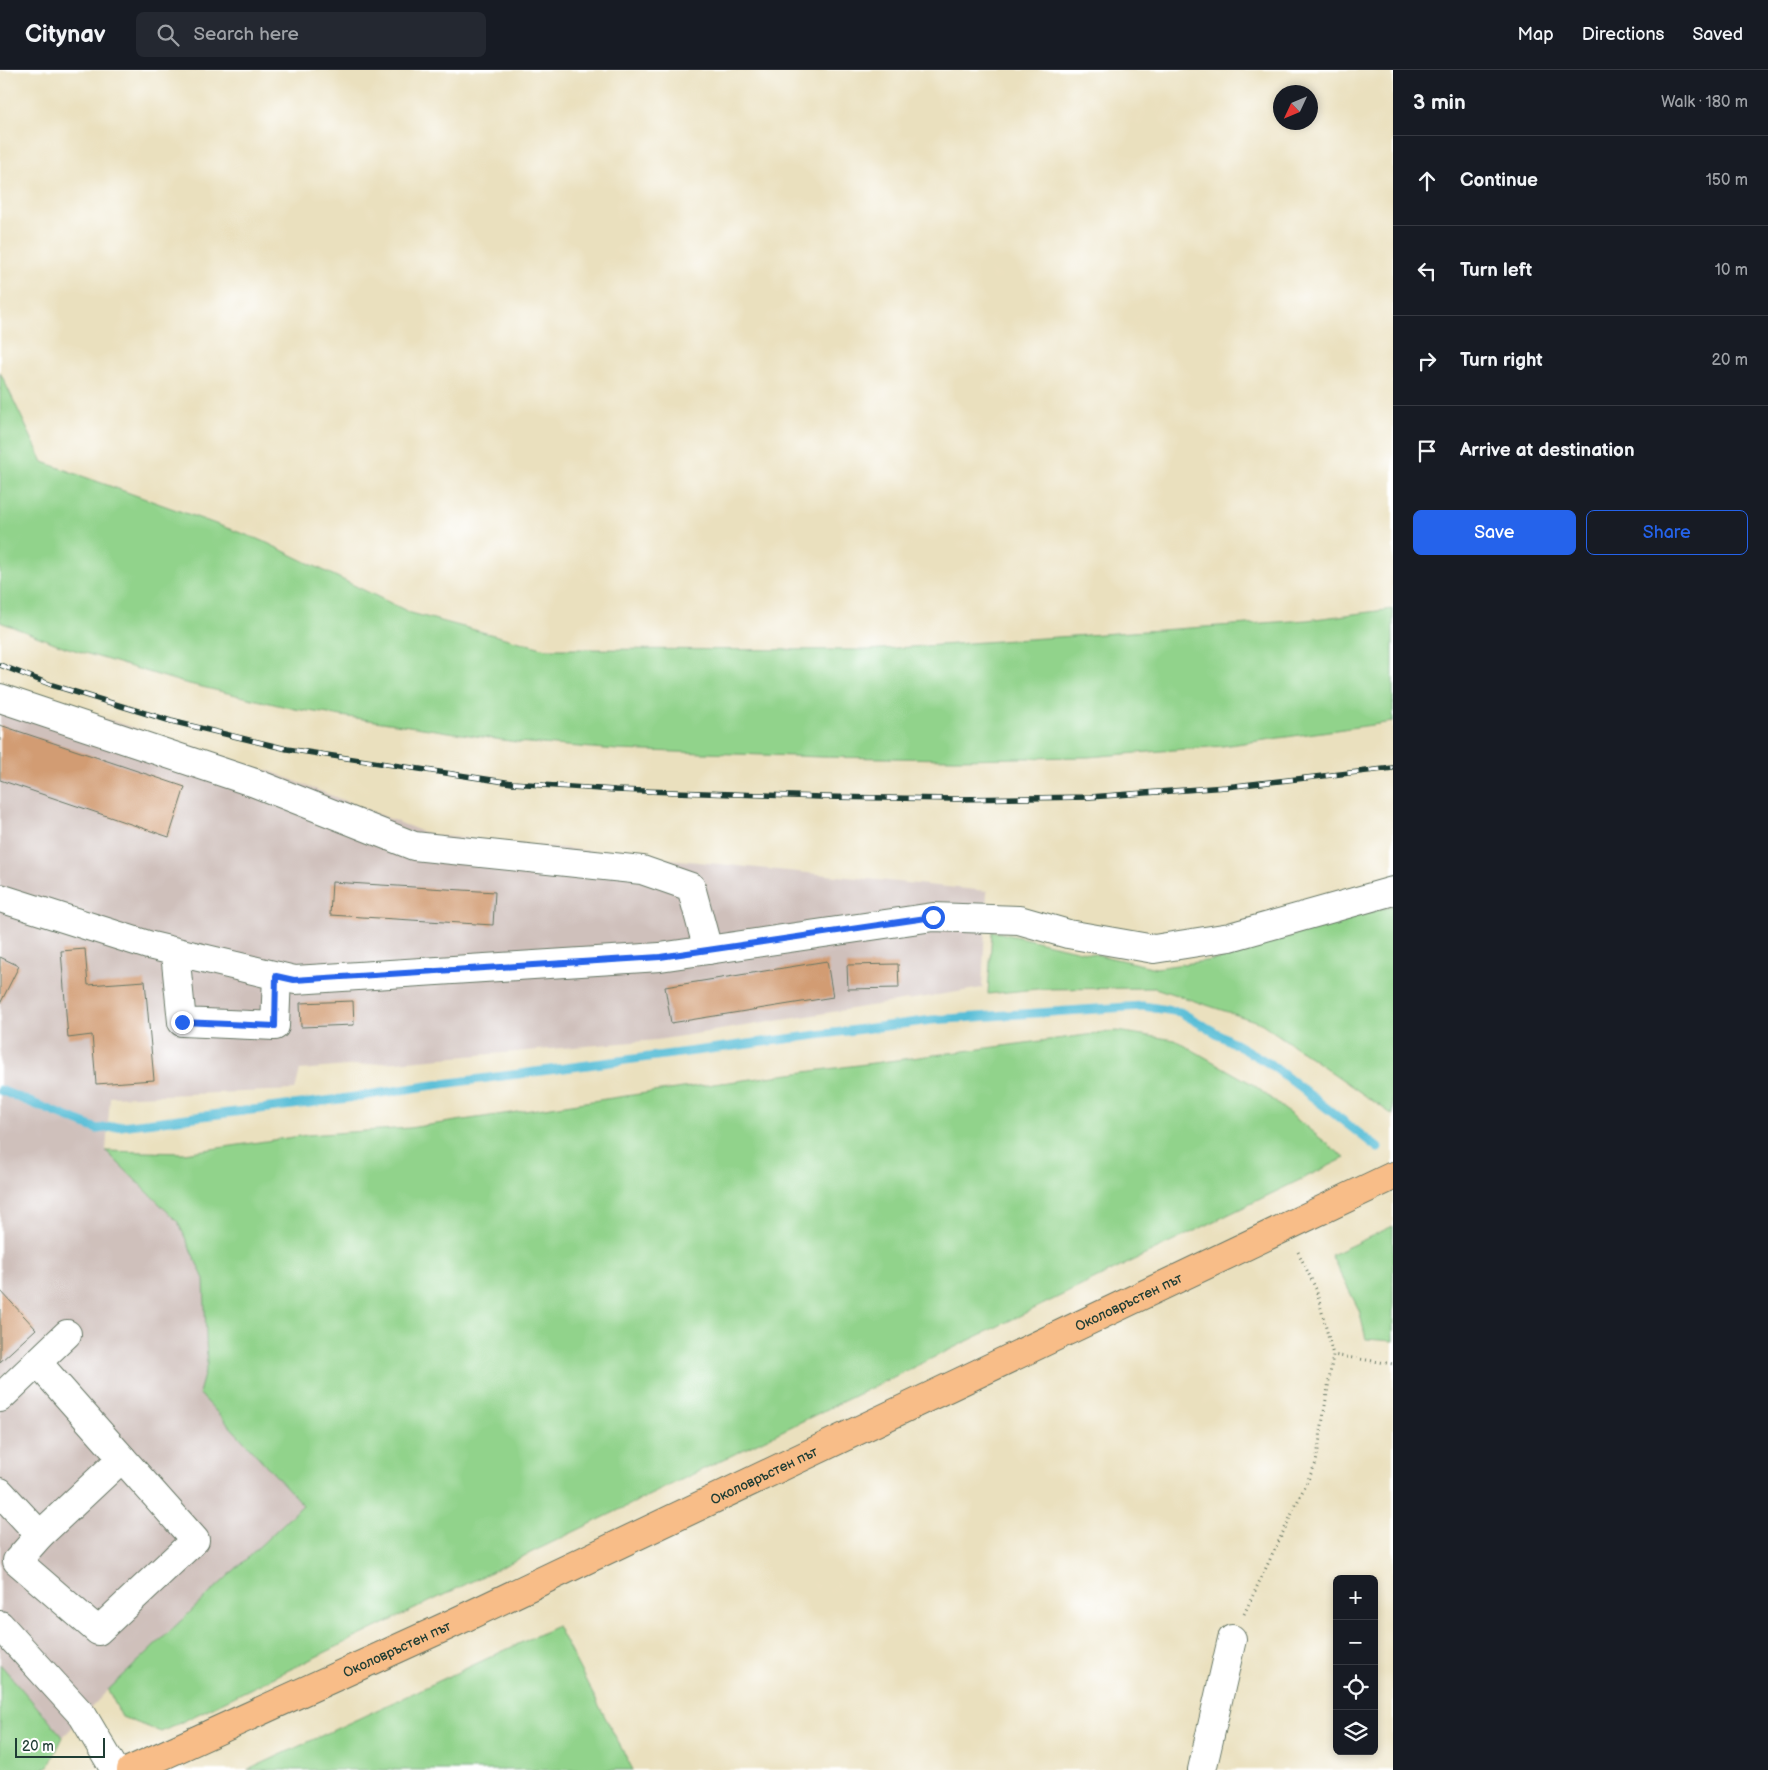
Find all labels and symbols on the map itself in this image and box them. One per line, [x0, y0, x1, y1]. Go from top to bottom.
north arrow [1273, 85, 1318, 130]
route start [922, 906, 945, 929]
route end [171, 1011, 194, 1034]
street label: Околовръстен път [1072, 1269, 1186, 1335]
street label: Околовръстен път [708, 1443, 821, 1509]
street label: Околовръстен път [340, 1617, 454, 1681]
scale bar [15, 1735, 105, 1758]

